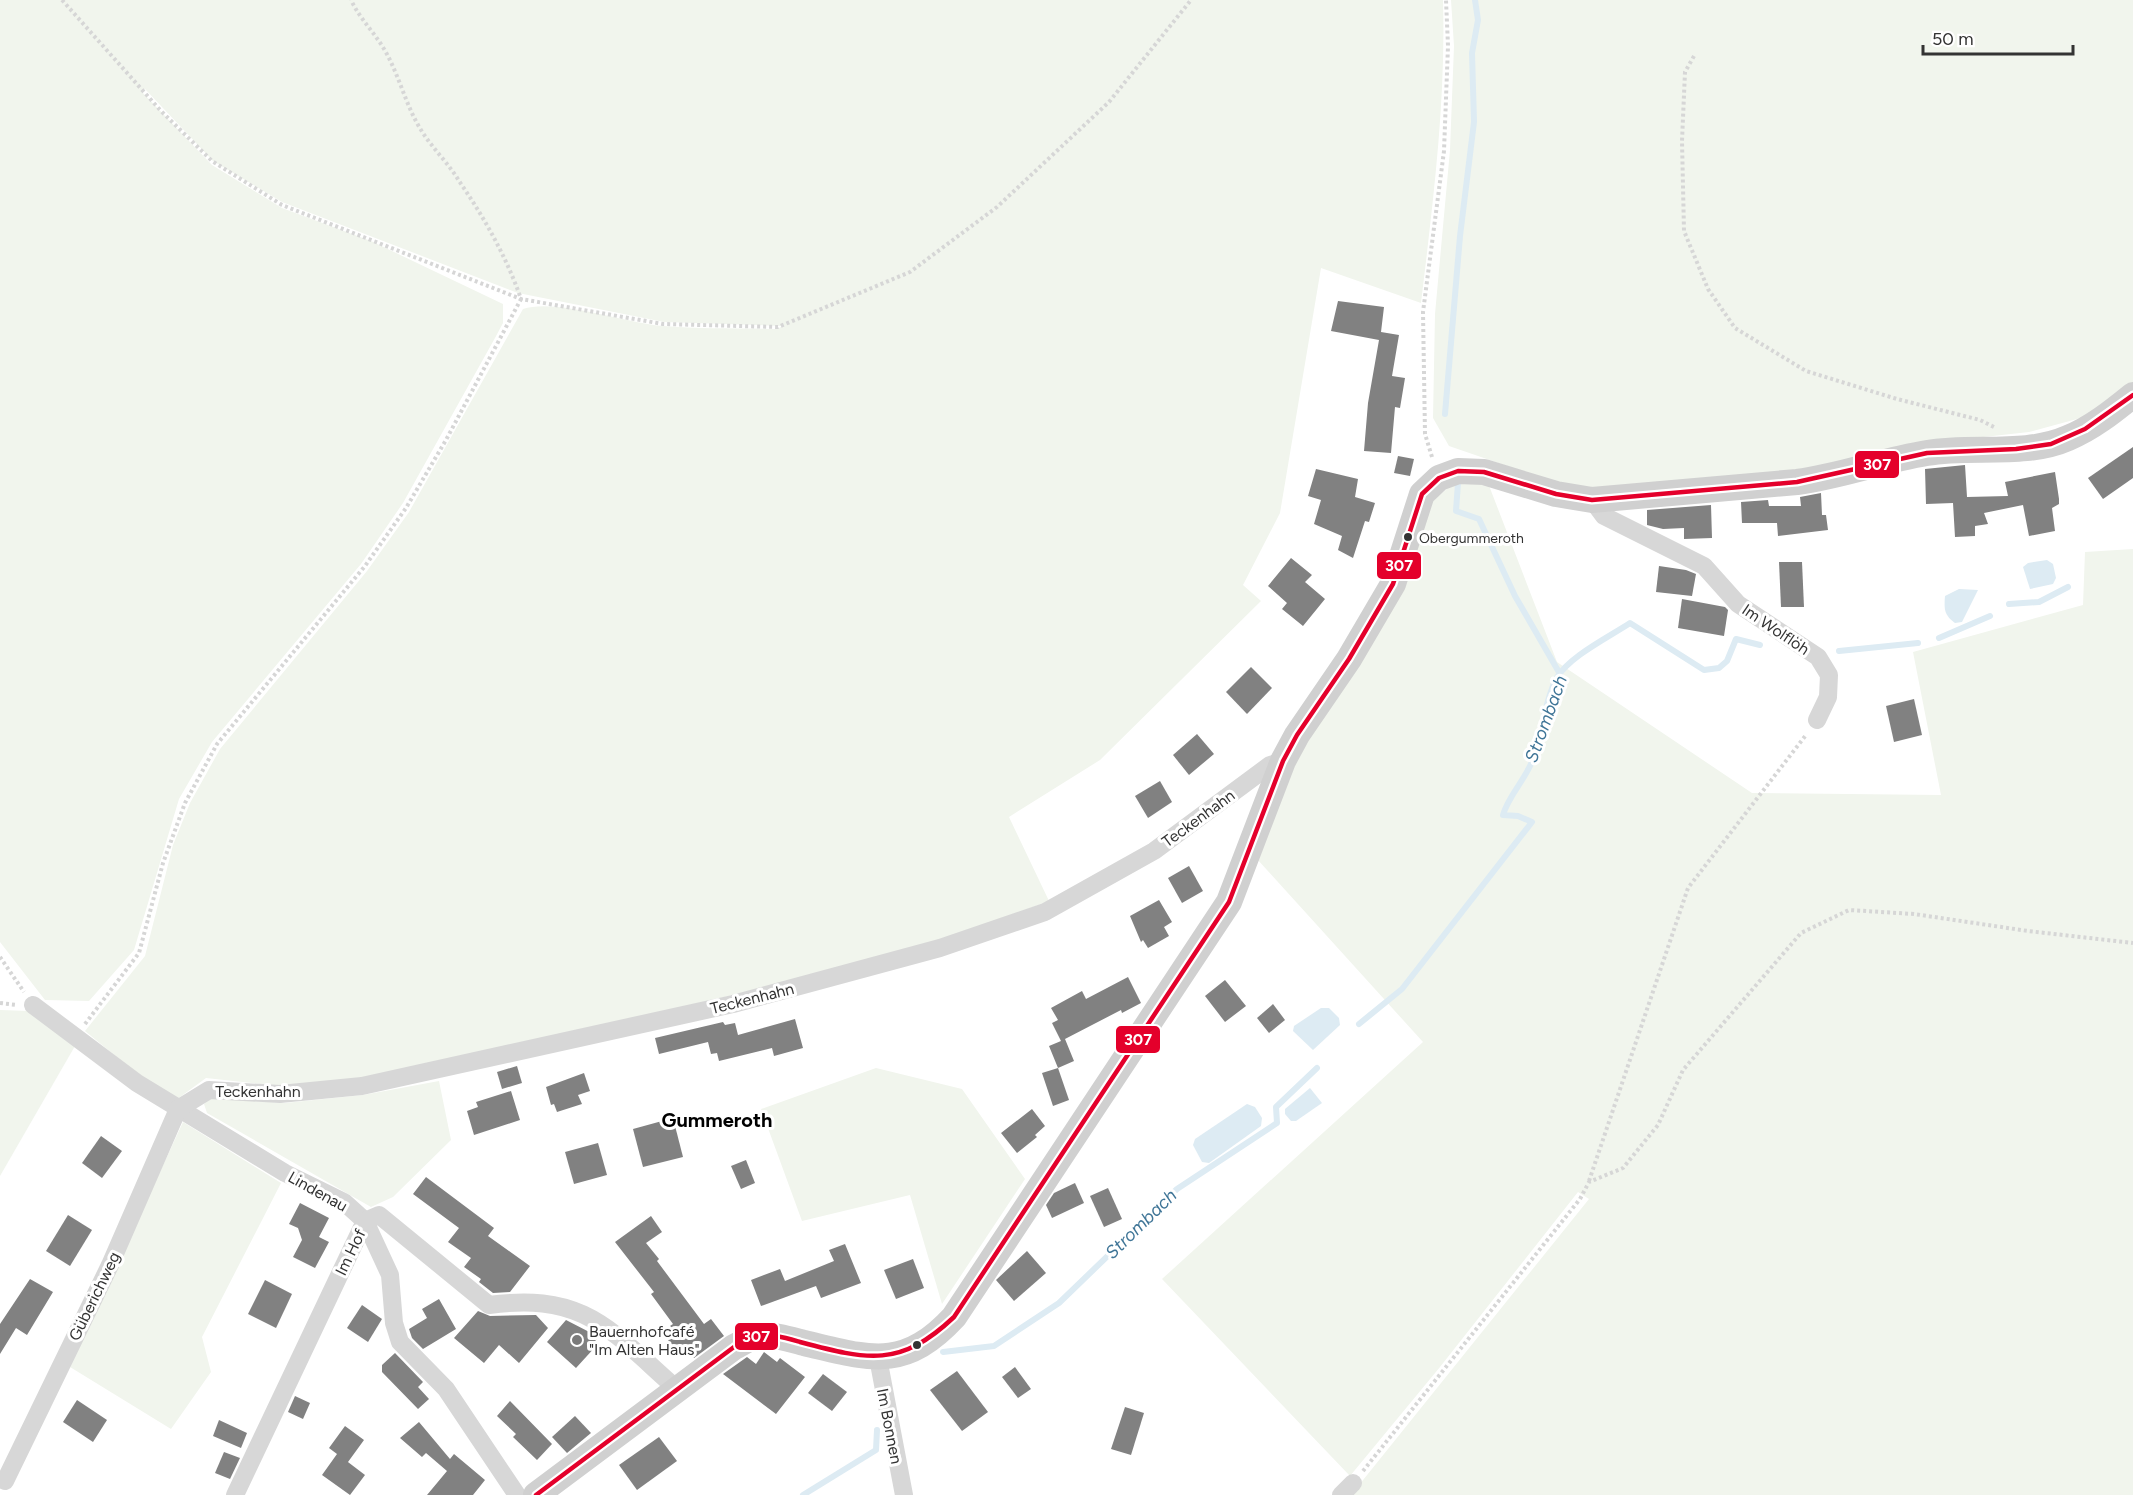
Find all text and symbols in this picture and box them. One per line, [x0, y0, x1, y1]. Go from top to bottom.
scale bar [1923, 18, 2073, 56]
text: 50 m [1932, 28, 1974, 50]
line badge: 307 [1854, 450, 1900, 479]
text: 307 [1863, 455, 1891, 474]
place label: Obergummeroth [1419, 530, 1524, 547]
marker: Obergummeroth [1402, 531, 1414, 543]
line badge: 307 [1376, 551, 1422, 580]
text: 307 [1385, 556, 1413, 575]
street label: Im Wolflöh [1738, 600, 1813, 659]
water label: Strombach [1520, 673, 1572, 765]
street label: Teckenhahn [1158, 786, 1238, 851]
street label: Teckenhahn [708, 979, 796, 1018]
line badge: 307 [1115, 1025, 1161, 1054]
text: 307 [1124, 1030, 1152, 1049]
street label: Teckenhahn [215, 1082, 301, 1101]
district label: Gummeroth [662, 1108, 772, 1132]
street label: Lindenau [285, 1167, 351, 1216]
water label: Strombach [1101, 1185, 1181, 1263]
street label: Im Hof [331, 1226, 370, 1278]
street label: Güberichweg [65, 1249, 124, 1344]
place label: Bauernhofcafé "Im Alten Haus" [589, 1322, 700, 1359]
line badge: 307 [734, 1322, 779, 1351]
text: 307 [742, 1327, 770, 1346]
marker: Bauernhofcafé "Im Alten Haus" [570, 1333, 584, 1347]
unlabelled marker [911, 1339, 923, 1351]
street label: Im Bonnen [873, 1387, 906, 1466]

